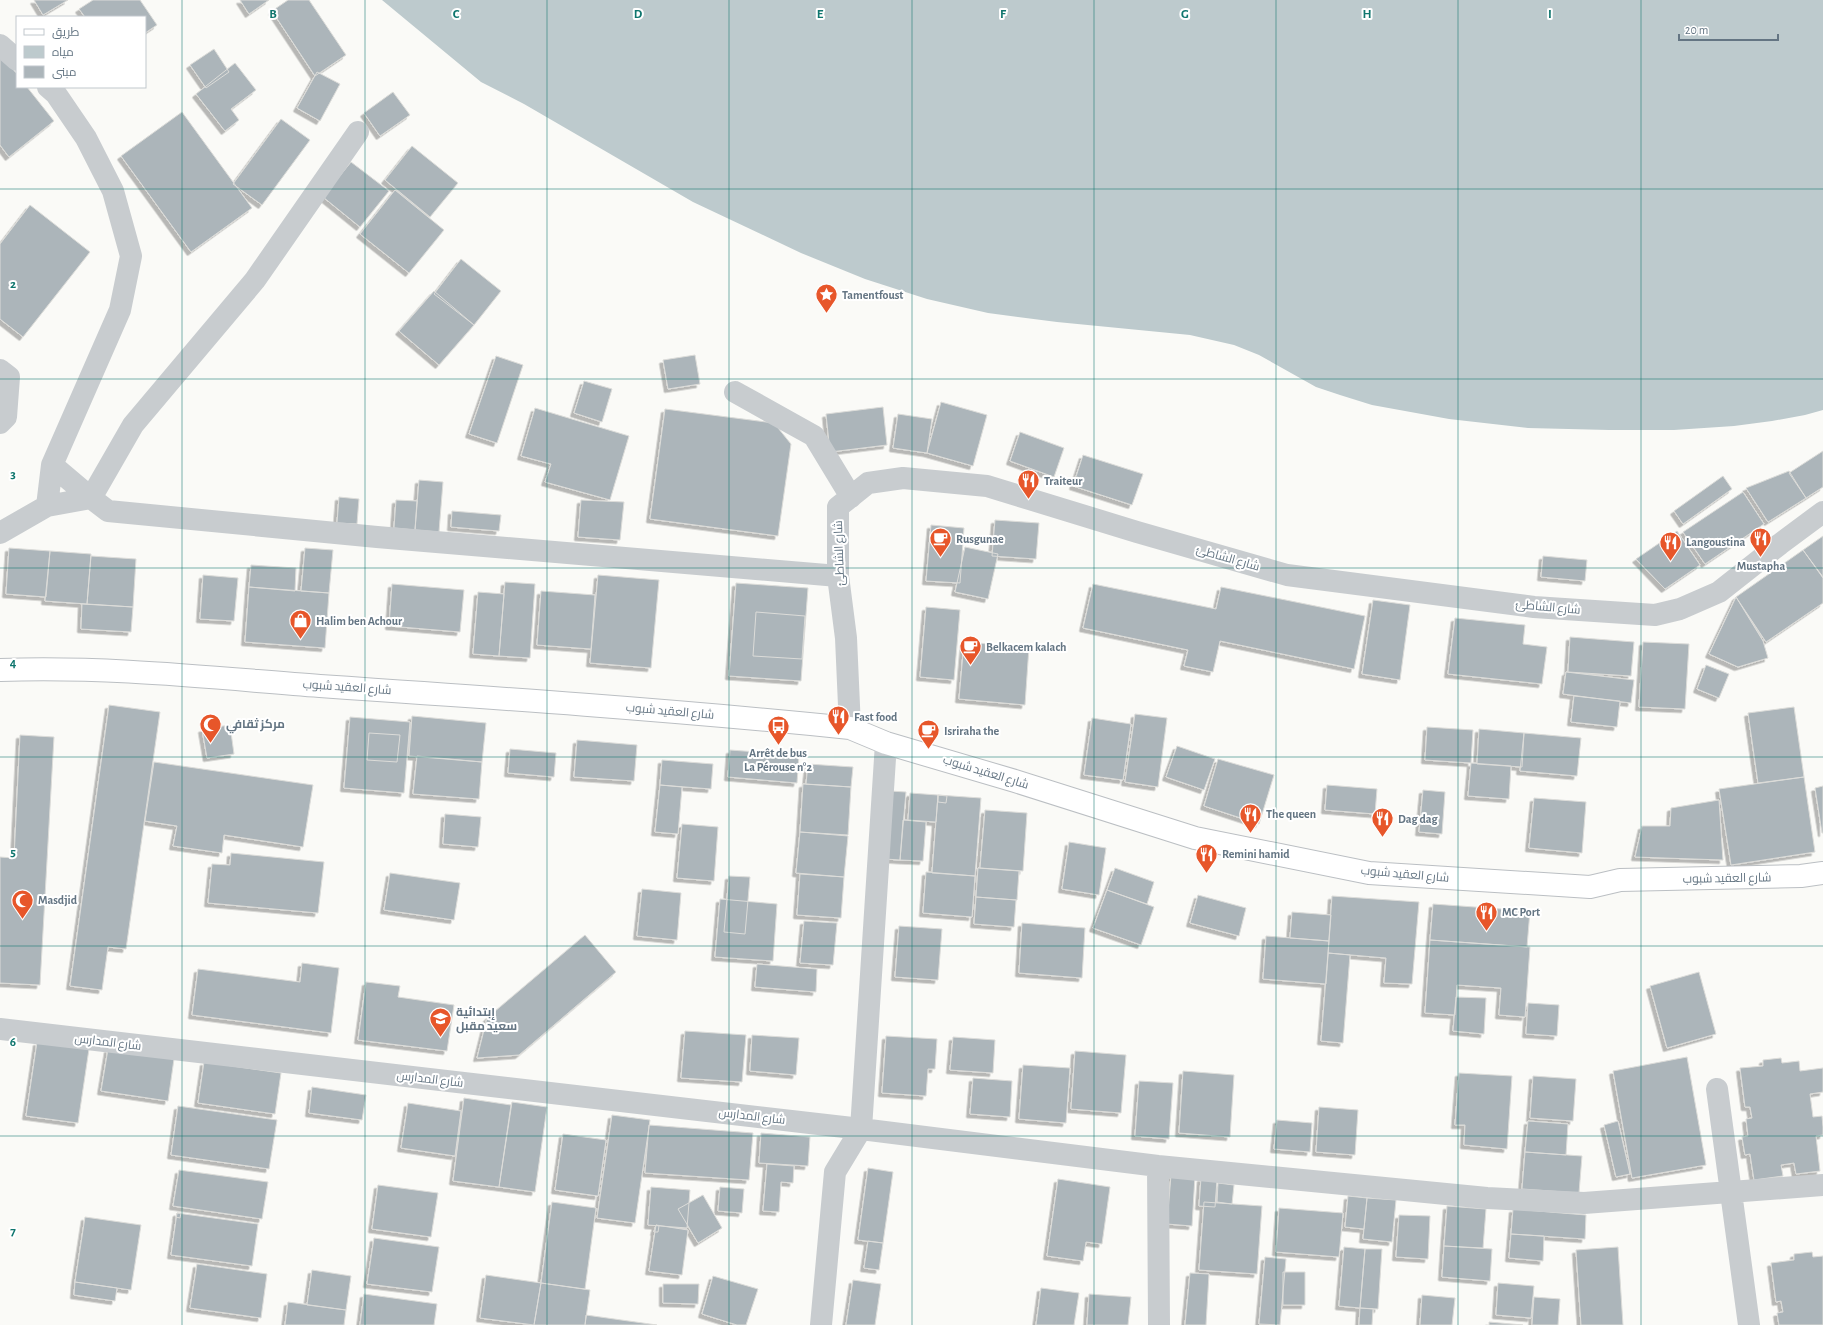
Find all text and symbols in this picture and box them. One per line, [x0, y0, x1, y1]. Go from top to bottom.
text: B [269, 8, 277, 21]
text: C [453, 8, 460, 21]
text: D [634, 8, 643, 21]
text: E [817, 8, 824, 21]
text: F [1000, 8, 1007, 21]
text: G [1181, 8, 1189, 21]
text: H [1362, 8, 1372, 21]
text: I [1548, 8, 1552, 21]
legend [16, 16, 146, 88]
scale bar [1679, 16, 1778, 42]
text: 20 m [1685, 24, 1708, 36]
text: طريق [52, 26, 80, 39]
text: مياه [52, 46, 74, 59]
text: مبنى [52, 66, 77, 79]
text: 2 [10, 278, 16, 291]
place icon: Tamentfoust [813, 282, 839, 315]
place label: Tamentfoust [842, 289, 903, 301]
text: 3 [10, 468, 16, 481]
restaurant icon: Traiteur [1015, 468, 1041, 501]
place label: Traiteur [1044, 475, 1083, 487]
street label: شارع الشاطئ [832, 520, 848, 586]
cafe icon: Rusgunae [927, 526, 953, 559]
restaurant icon: Mustapha [1748, 526, 1774, 559]
restaurant icon: Langoustina [1658, 529, 1684, 562]
place label: Rusgunae [956, 533, 1004, 545]
place label: Langoustina [1686, 536, 1746, 548]
street label: شارع الشاطئ [1194, 543, 1261, 575]
place label: Mustapha [1737, 560, 1785, 572]
street label: شارع الشاطئ [1515, 598, 1581, 618]
shop icon: Halim ben Achour [288, 608, 314, 641]
place label: Halim ben Achour [316, 615, 403, 627]
cafe icon: Belkacem kalach [958, 634, 984, 667]
place label: Belkacem kalach [986, 641, 1066, 653]
text: 4 [10, 657, 17, 670]
street label: شارع العقيد شبوب [302, 678, 392, 698]
street label: شارع العقيد شبوب [625, 701, 715, 723]
restaurant icon: Fast food [826, 704, 852, 737]
mosque icon: مركز ثقافي [197, 711, 223, 744]
place label: Fast food [854, 711, 898, 723]
bus stop icon: Arrêt de bus La Pérouse n°2 [765, 713, 791, 746]
place label: مركز ثقافي [226, 718, 285, 734]
cafe icon: Isriraha the [916, 718, 942, 751]
place label: Isriraha the [944, 725, 1000, 737]
place label: Arrêt de bus La Pérouse n°2 [744, 747, 812, 773]
street label: شارع العقيد شبوب [941, 753, 1030, 793]
restaurant icon: The queen [1238, 801, 1264, 834]
restaurant icon: Dag dag [1369, 806, 1395, 839]
place label: The queen [1266, 808, 1316, 820]
place label: Dag dag [1398, 813, 1438, 825]
restaurant icon: Remini hamid [1194, 841, 1220, 874]
text: 5 [10, 846, 16, 859]
place label: Remini hamid [1222, 848, 1290, 860]
street label: شارع العقيد شبوب [1360, 864, 1450, 886]
street label: شارع العقيد شبوب [1682, 871, 1772, 887]
mosque icon: Masdjid [9, 887, 35, 920]
place label: Masdjid [38, 894, 78, 907]
restaurant icon: MC Port [1473, 899, 1499, 932]
place label: MC Port [1502, 906, 1540, 918]
school or university icon: إبتدائية سعيد مقبل [428, 1006, 454, 1039]
place label: إبتدائية سعيد مقبل [456, 1006, 517, 1034]
street label: شارع المدارس [74, 1032, 142, 1054]
text: 6 [10, 1036, 16, 1049]
street label: شارع المدارس [396, 1069, 464, 1091]
street label: شارع المدارس [718, 1106, 786, 1128]
text: 7 [10, 1225, 16, 1238]

